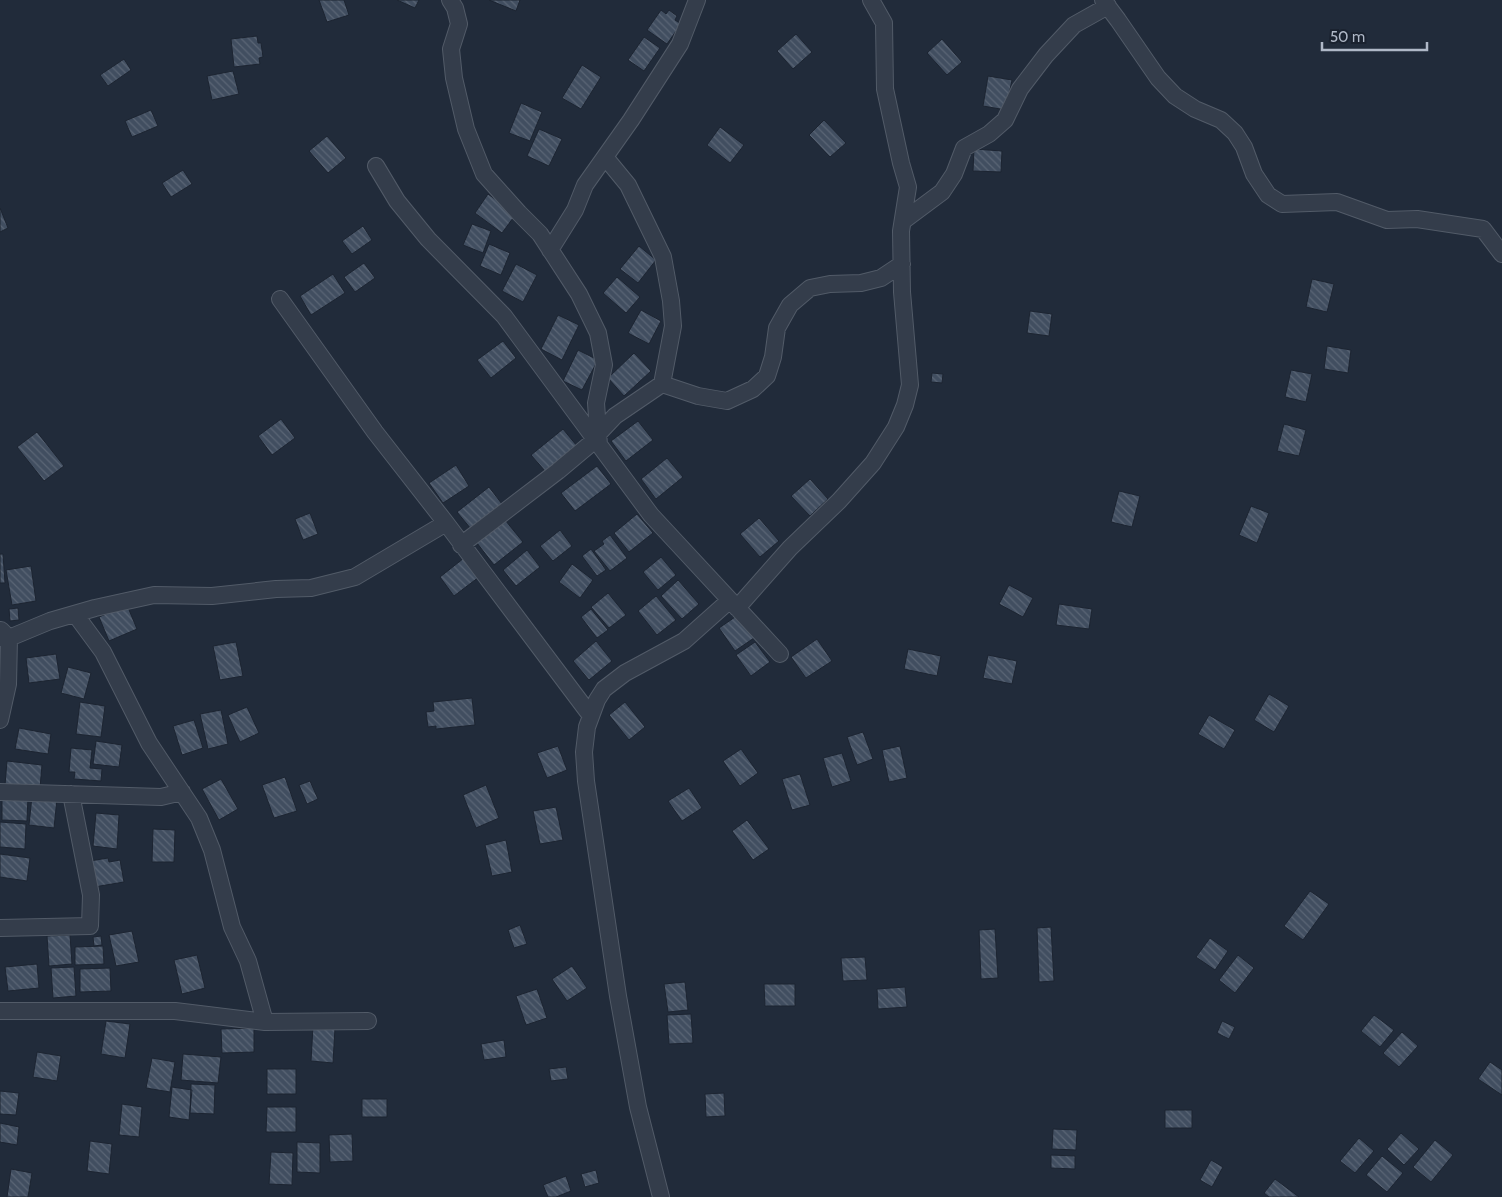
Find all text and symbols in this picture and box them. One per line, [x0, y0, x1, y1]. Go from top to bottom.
scale bar [1322, 20, 1427, 52]
text: 50 m [1330, 28, 1365, 46]

